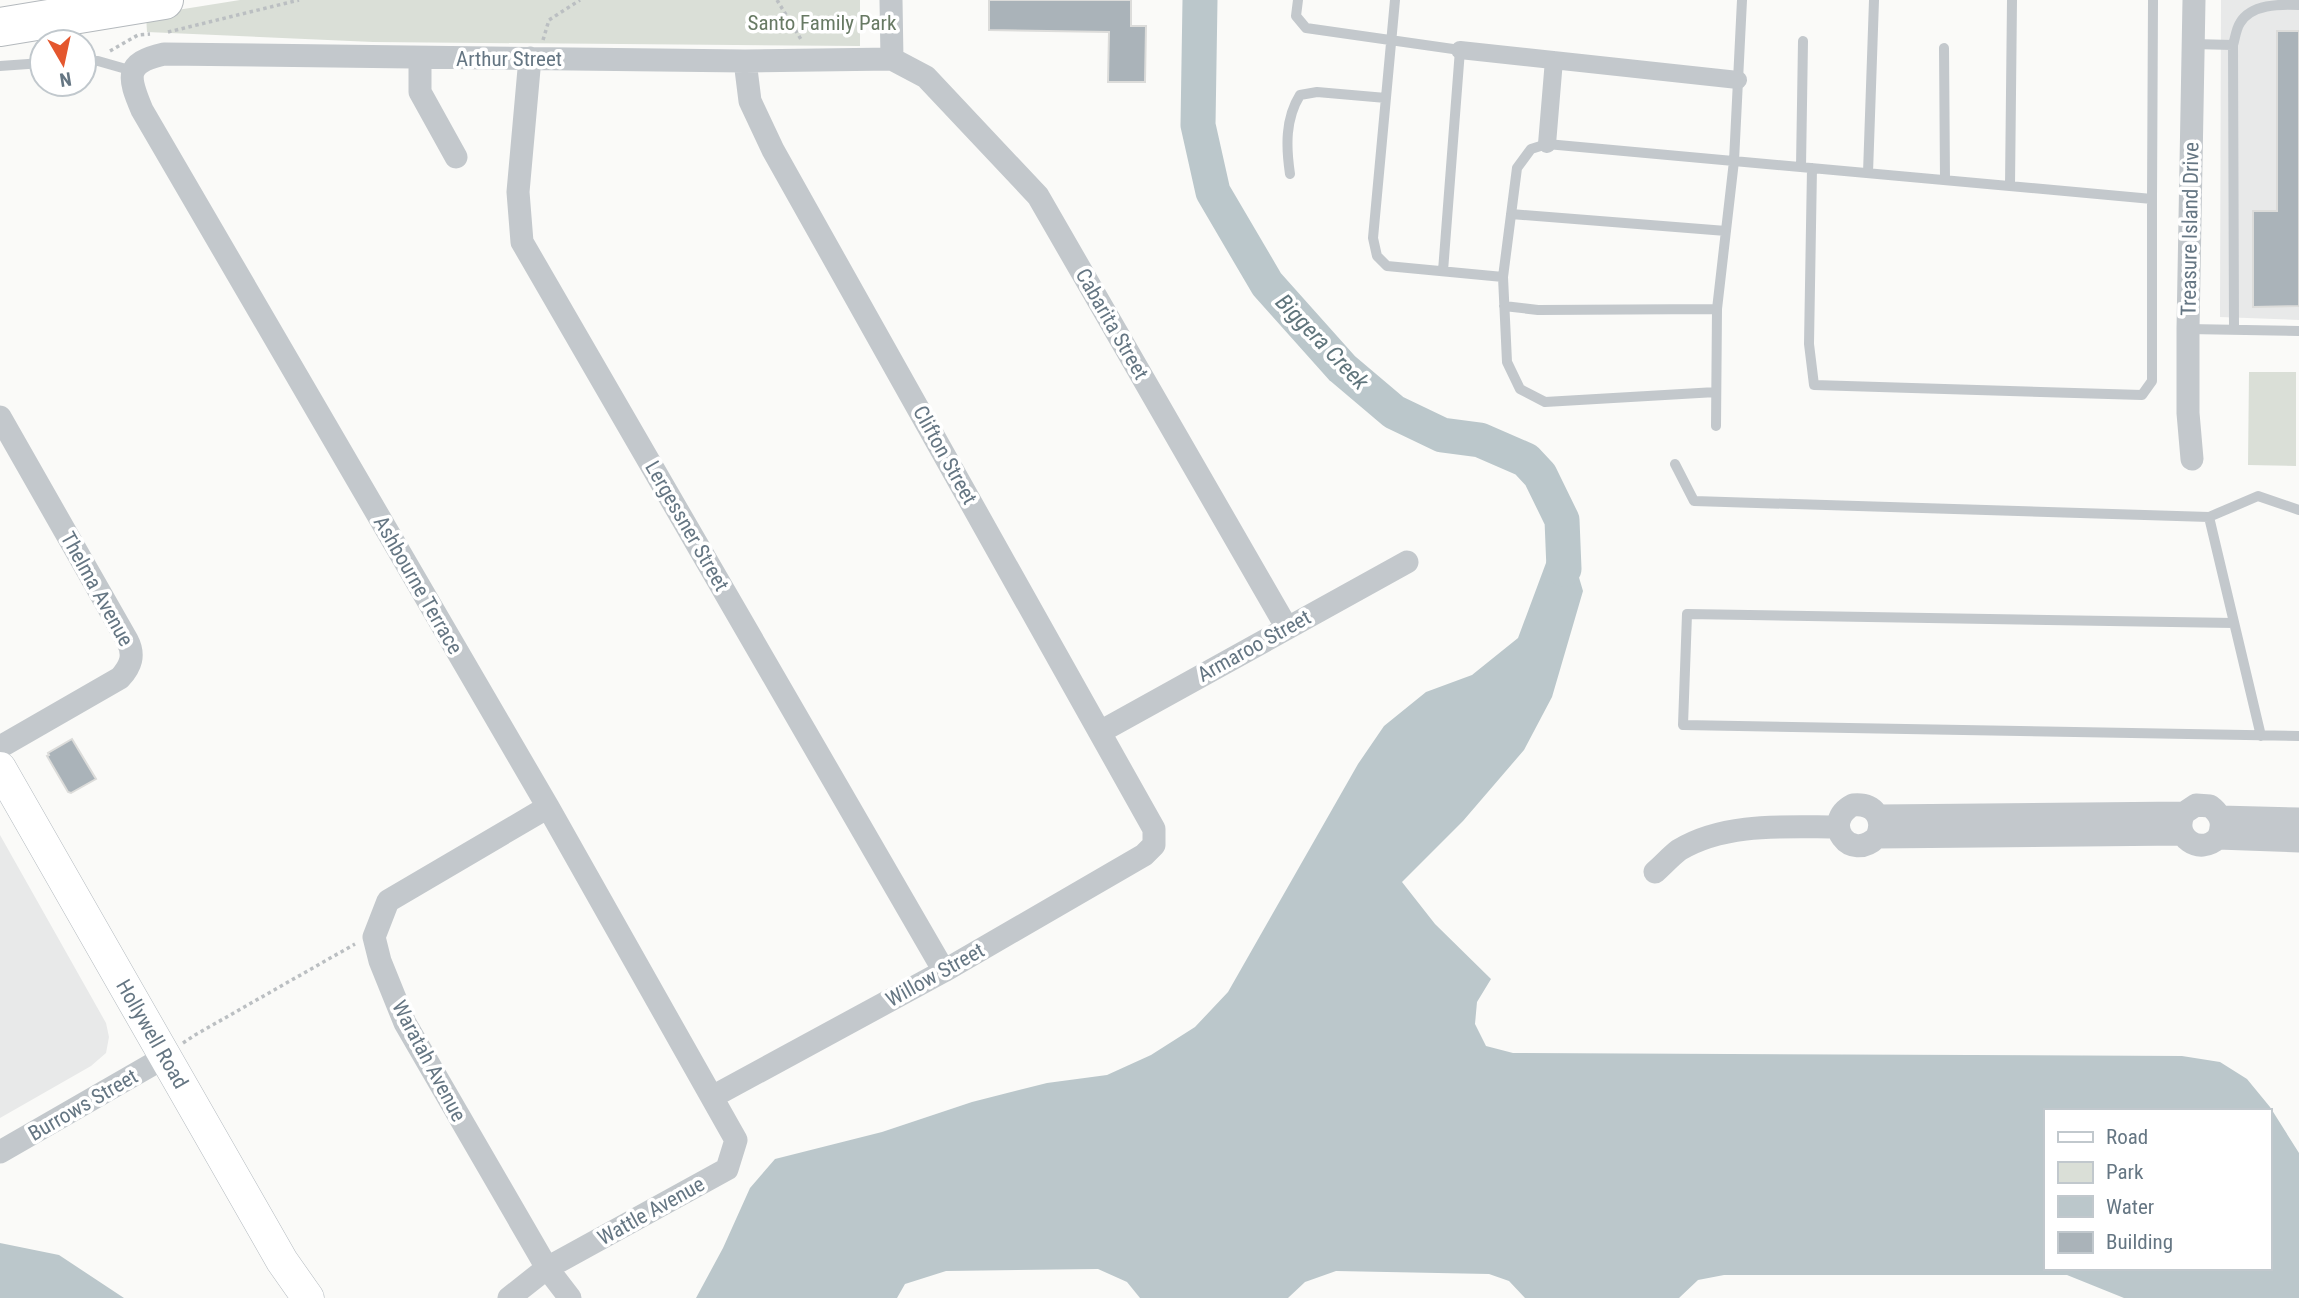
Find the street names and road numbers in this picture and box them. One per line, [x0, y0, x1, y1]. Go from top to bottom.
street label: Arthur Street [456, 47, 562, 71]
street label: Treasure Island Drive [2176, 142, 2204, 316]
street label: Cabarita Street [1071, 264, 1153, 384]
street label: Clifton Street [908, 402, 982, 508]
street label: Lergessner Street [640, 457, 734, 595]
street label: Ashbourne Terrace [369, 512, 467, 658]
street label: Thelma Avenue [56, 528, 138, 650]
street label: Armaroo Street [1193, 605, 1315, 687]
street label: Willow Street [882, 938, 988, 1012]
street label: Hollywell Road [111, 975, 193, 1093]
street label: Waratah Avenue [387, 996, 471, 1126]
street label: Burrows Street [24, 1064, 142, 1146]
street label: Wattle Avenue [594, 1172, 709, 1250]

